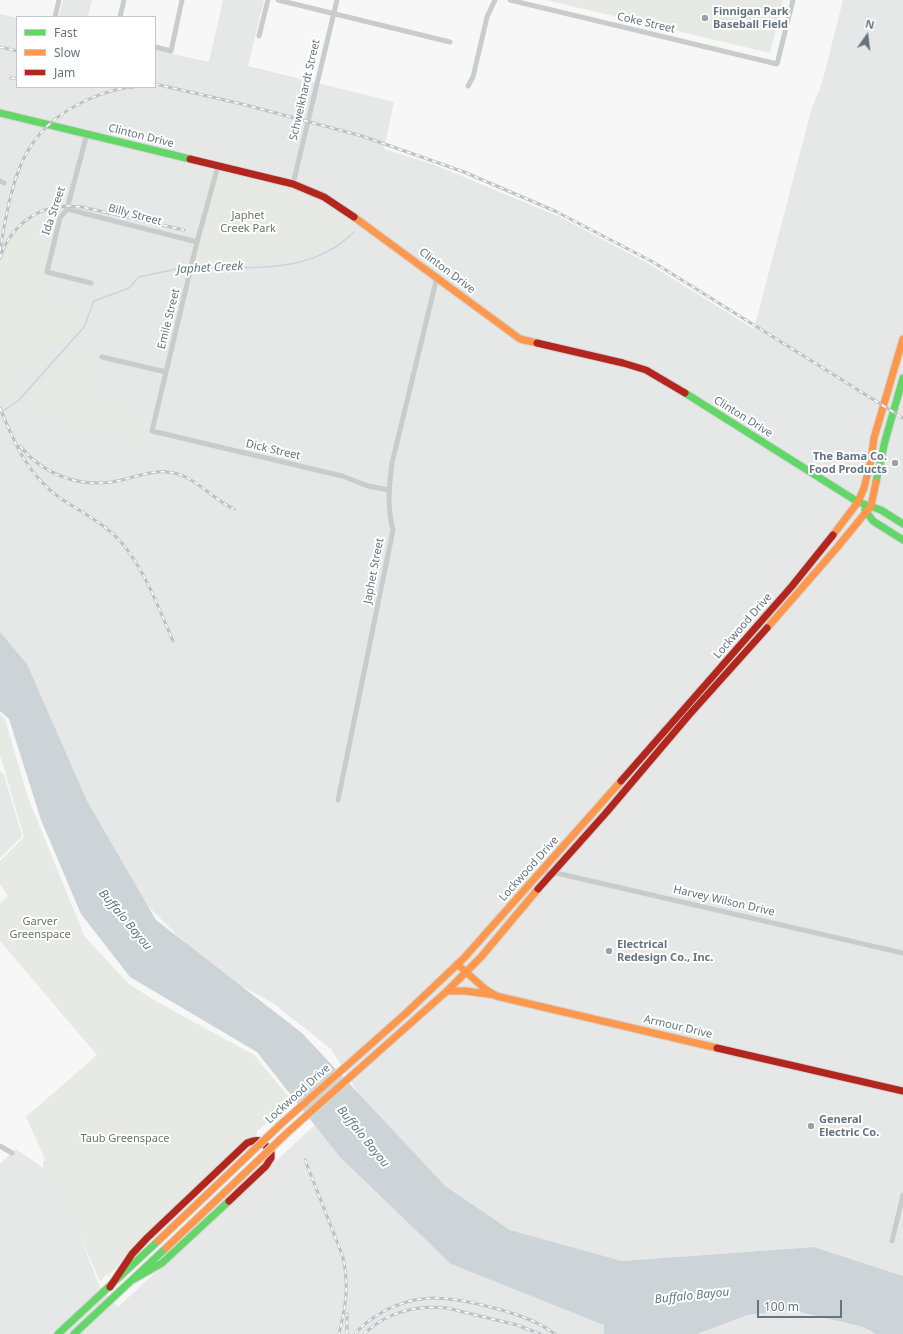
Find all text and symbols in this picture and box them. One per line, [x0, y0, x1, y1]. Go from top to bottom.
place label: Finnigan Park Baseball Field [713, 5, 789, 31]
street label: Coke Street [616, 10, 676, 36]
marker: Finnigan Park Baseball Field [700, 13, 710, 23]
legend [16, 16, 156, 88]
north arrow [847, 16, 887, 56]
text: N [864, 16, 876, 32]
text: Fast [54, 24, 77, 41]
street label: Schweikhardt Street [287, 38, 323, 142]
text: Slow [54, 44, 80, 61]
text: Jam [54, 64, 75, 81]
street label: Clinton Drive [107, 122, 175, 150]
street label: Ida Street [40, 185, 68, 237]
street label: Billy Street [107, 202, 163, 228]
park label: Japhet Creek Park [220, 209, 276, 235]
street label: Clinton Drive [416, 246, 478, 296]
water label: Japhet Creek [176, 259, 244, 277]
street label: Emile Street [155, 287, 183, 351]
street label: Clinton Drive [711, 394, 775, 440]
street label: Dick Street [244, 437, 302, 463]
place label: The Bama Co. Food Products [809, 450, 887, 476]
marker: The Bama Co. Food Products [890, 458, 900, 468]
street label: Japhet Street [361, 537, 387, 605]
street label: Lockwood Drive [711, 591, 775, 661]
street label: Lockwood Drive [497, 834, 561, 904]
street label: Harvey Wilson Drive [672, 883, 776, 919]
water label: Buffalo Bayou [95, 887, 155, 953]
park label: Garver Greenspace [9, 915, 71, 941]
place label: Electrical Redesign Co., Inc. [617, 938, 713, 964]
marker: Electrical Redesign Co., Inc. [604, 946, 614, 956]
street label: Armour Drive [642, 1013, 714, 1041]
street label: Lockwood Drive [263, 1062, 333, 1126]
water label: Buffalo Bayou [334, 1103, 392, 1171]
place label: General Electric Co. [819, 1113, 879, 1139]
marker: General Electric Co. [806, 1121, 816, 1131]
park label: Taub Greenspace [80, 1132, 170, 1146]
water label: Buffalo Bayou [654, 1285, 730, 1307]
scale bar [759, 1292, 844, 1318]
text: 100 m [764, 1298, 799, 1315]

